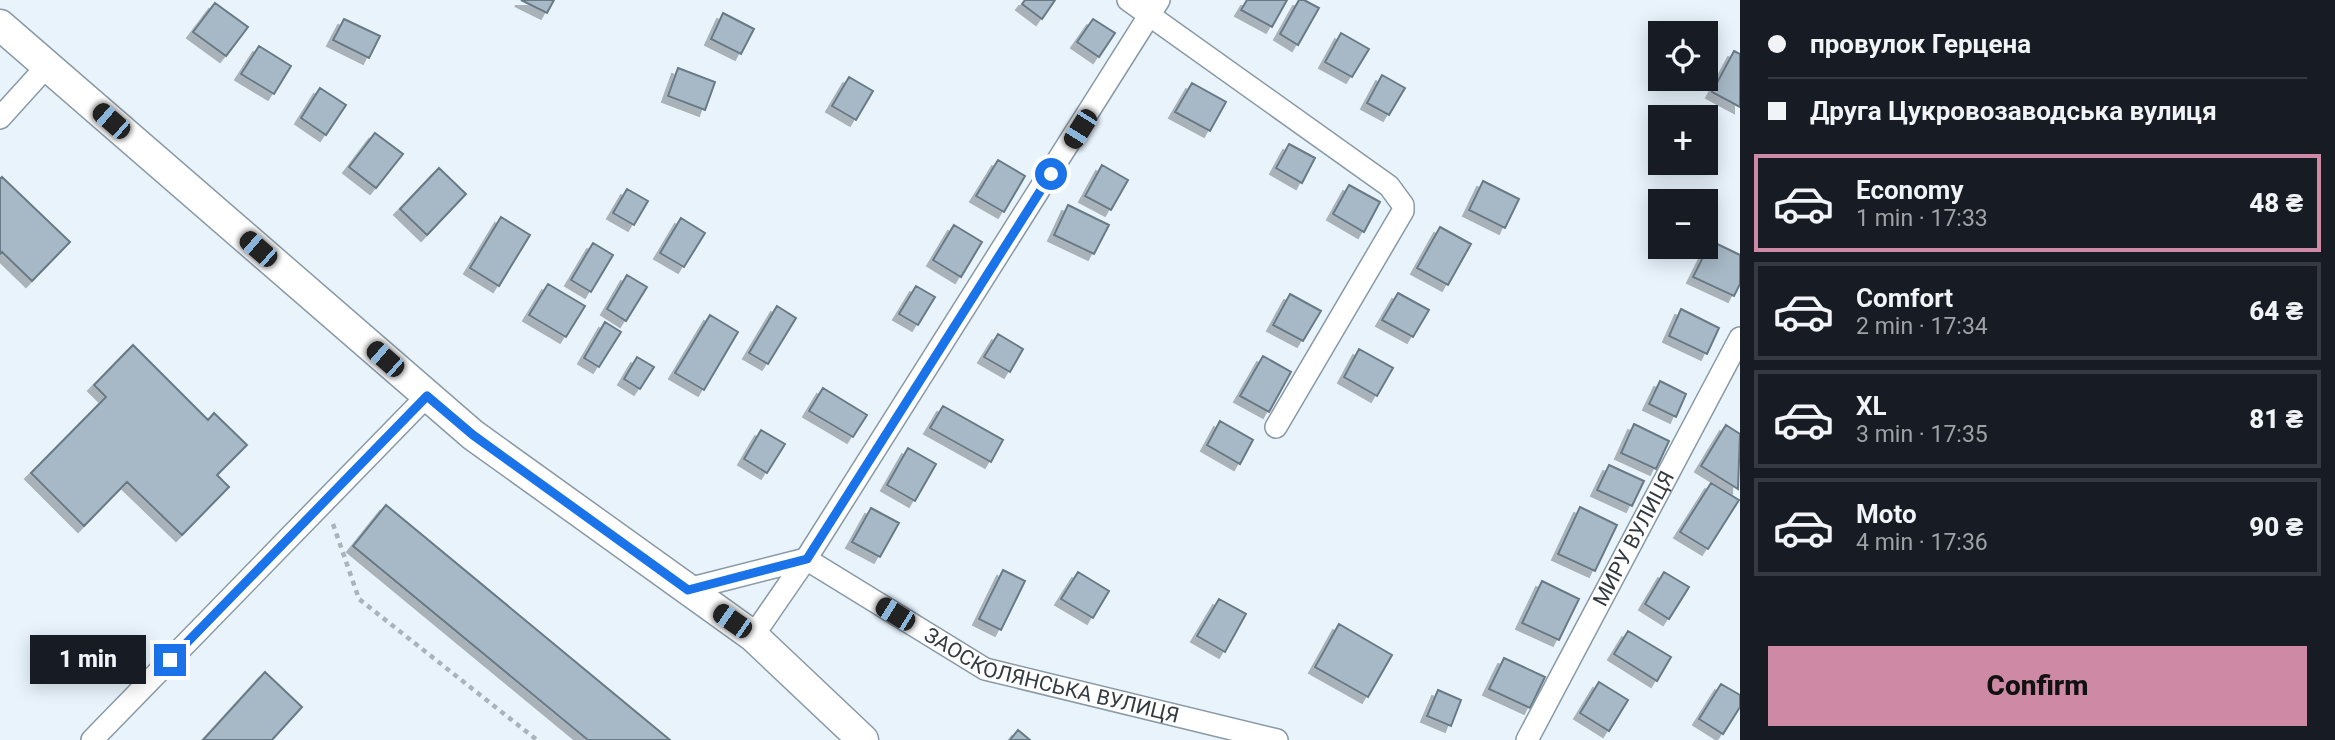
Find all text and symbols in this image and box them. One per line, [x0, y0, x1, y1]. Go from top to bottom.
map controls [1648, 21, 1718, 259]
button: locate [1648, 21, 1718, 91]
text: провулок Герцена [1810, 29, 2031, 59]
text: Друга Цукровозаводська вулиця [1810, 96, 2217, 126]
car [89, 99, 134, 143]
button: + [1648, 105, 1718, 175]
car [1060, 106, 1101, 152]
route start [1035, 158, 1067, 190]
icon: car [1772, 172, 1835, 235]
text: Economy [1856, 175, 1963, 205]
text: 48 ₴ [2249, 188, 2303, 218]
button: − [1648, 189, 1718, 259]
text: 1 min · 17:33 [1856, 205, 1988, 232]
car [236, 227, 281, 271]
icon: car [1772, 280, 1835, 343]
text: Comfort [1856, 283, 1953, 313]
text: 64 ₴ [2249, 296, 2303, 326]
text: 2 min · 17:34 [1856, 313, 1988, 340]
car [363, 337, 408, 381]
icon: car [1772, 388, 1835, 451]
text: XL [1856, 391, 1887, 421]
text: 81 ₴ [2249, 404, 2303, 434]
text: 3 min · 17:35 [1856, 421, 1988, 448]
street label: МИРУ ВУЛИЦЯ [1588, 467, 1679, 610]
icon: car [1772, 496, 1835, 559]
text: Moto [1856, 499, 1917, 529]
text: 90 ₴ [2249, 512, 2303, 542]
text: 4 min · 17:36 [1856, 529, 1988, 556]
car [872, 594, 919, 634]
car [709, 600, 756, 642]
street label: ЗАОСКОЛЯНСЬКА ВУЛИЦЯ [920, 623, 1181, 728]
callout: 1 min [30, 636, 146, 684]
route end [154, 644, 186, 676]
text: 1 min [59, 646, 117, 673]
button: Confirm [1768, 646, 2307, 726]

